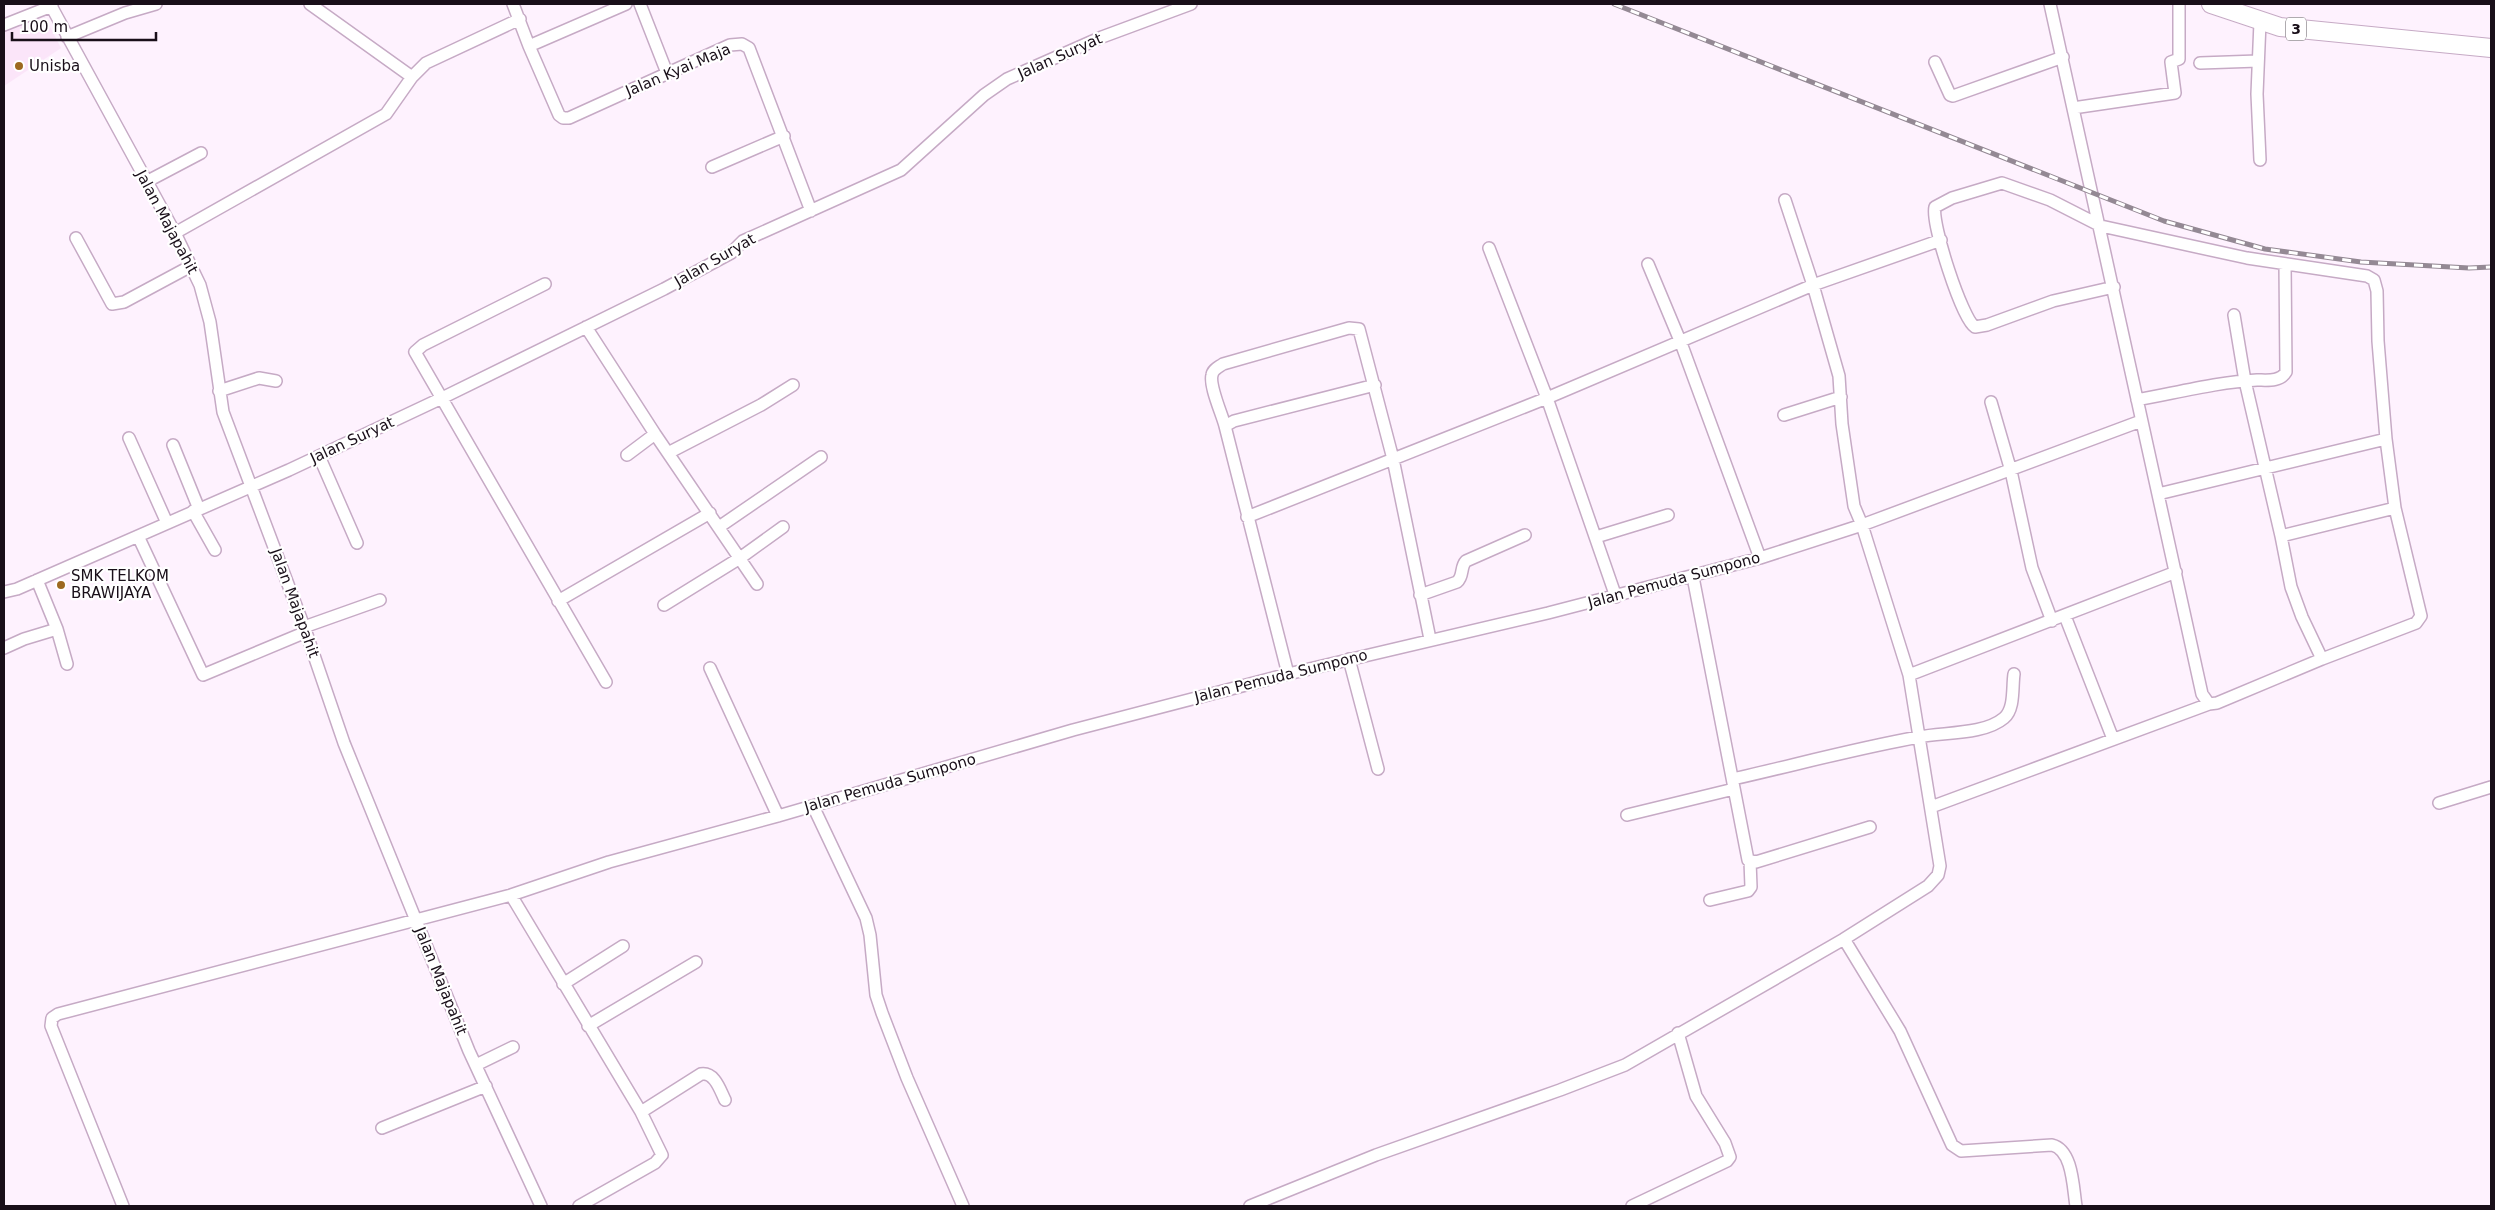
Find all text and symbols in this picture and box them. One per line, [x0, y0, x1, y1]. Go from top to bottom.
scale bar [12, 10, 156, 42]
text: 100 m [20, 18, 68, 36]
road number: 3 [2286, 18, 2306, 40]
street label: Jalan Suryat [1014, 29, 1105, 83]
street label: Jalan Kyai Maja [622, 40, 733, 101]
place label: Unisba [29, 57, 80, 75]
marker: Unisba [13, 60, 25, 72]
street label: Jalan Majapahit [132, 166, 202, 277]
street label: Jalan Suryat [670, 230, 759, 291]
street label: Jalan Suryat [306, 413, 397, 468]
street label: Jalan Majapahit [267, 545, 323, 660]
street label: Jalan Pemuda Sumpono [1585, 548, 1762, 612]
place label: SMK TELKOM BRAWIJAYA [71, 567, 169, 602]
marker: SMK TELKOM BRAWIJAYA [55, 579, 67, 591]
street label: Jalan Pemuda Sumpono [1192, 646, 1369, 706]
street label: Jalan Pemuda Sumpono [801, 750, 978, 816]
street label: Jalan Majapahit [411, 923, 471, 1038]

